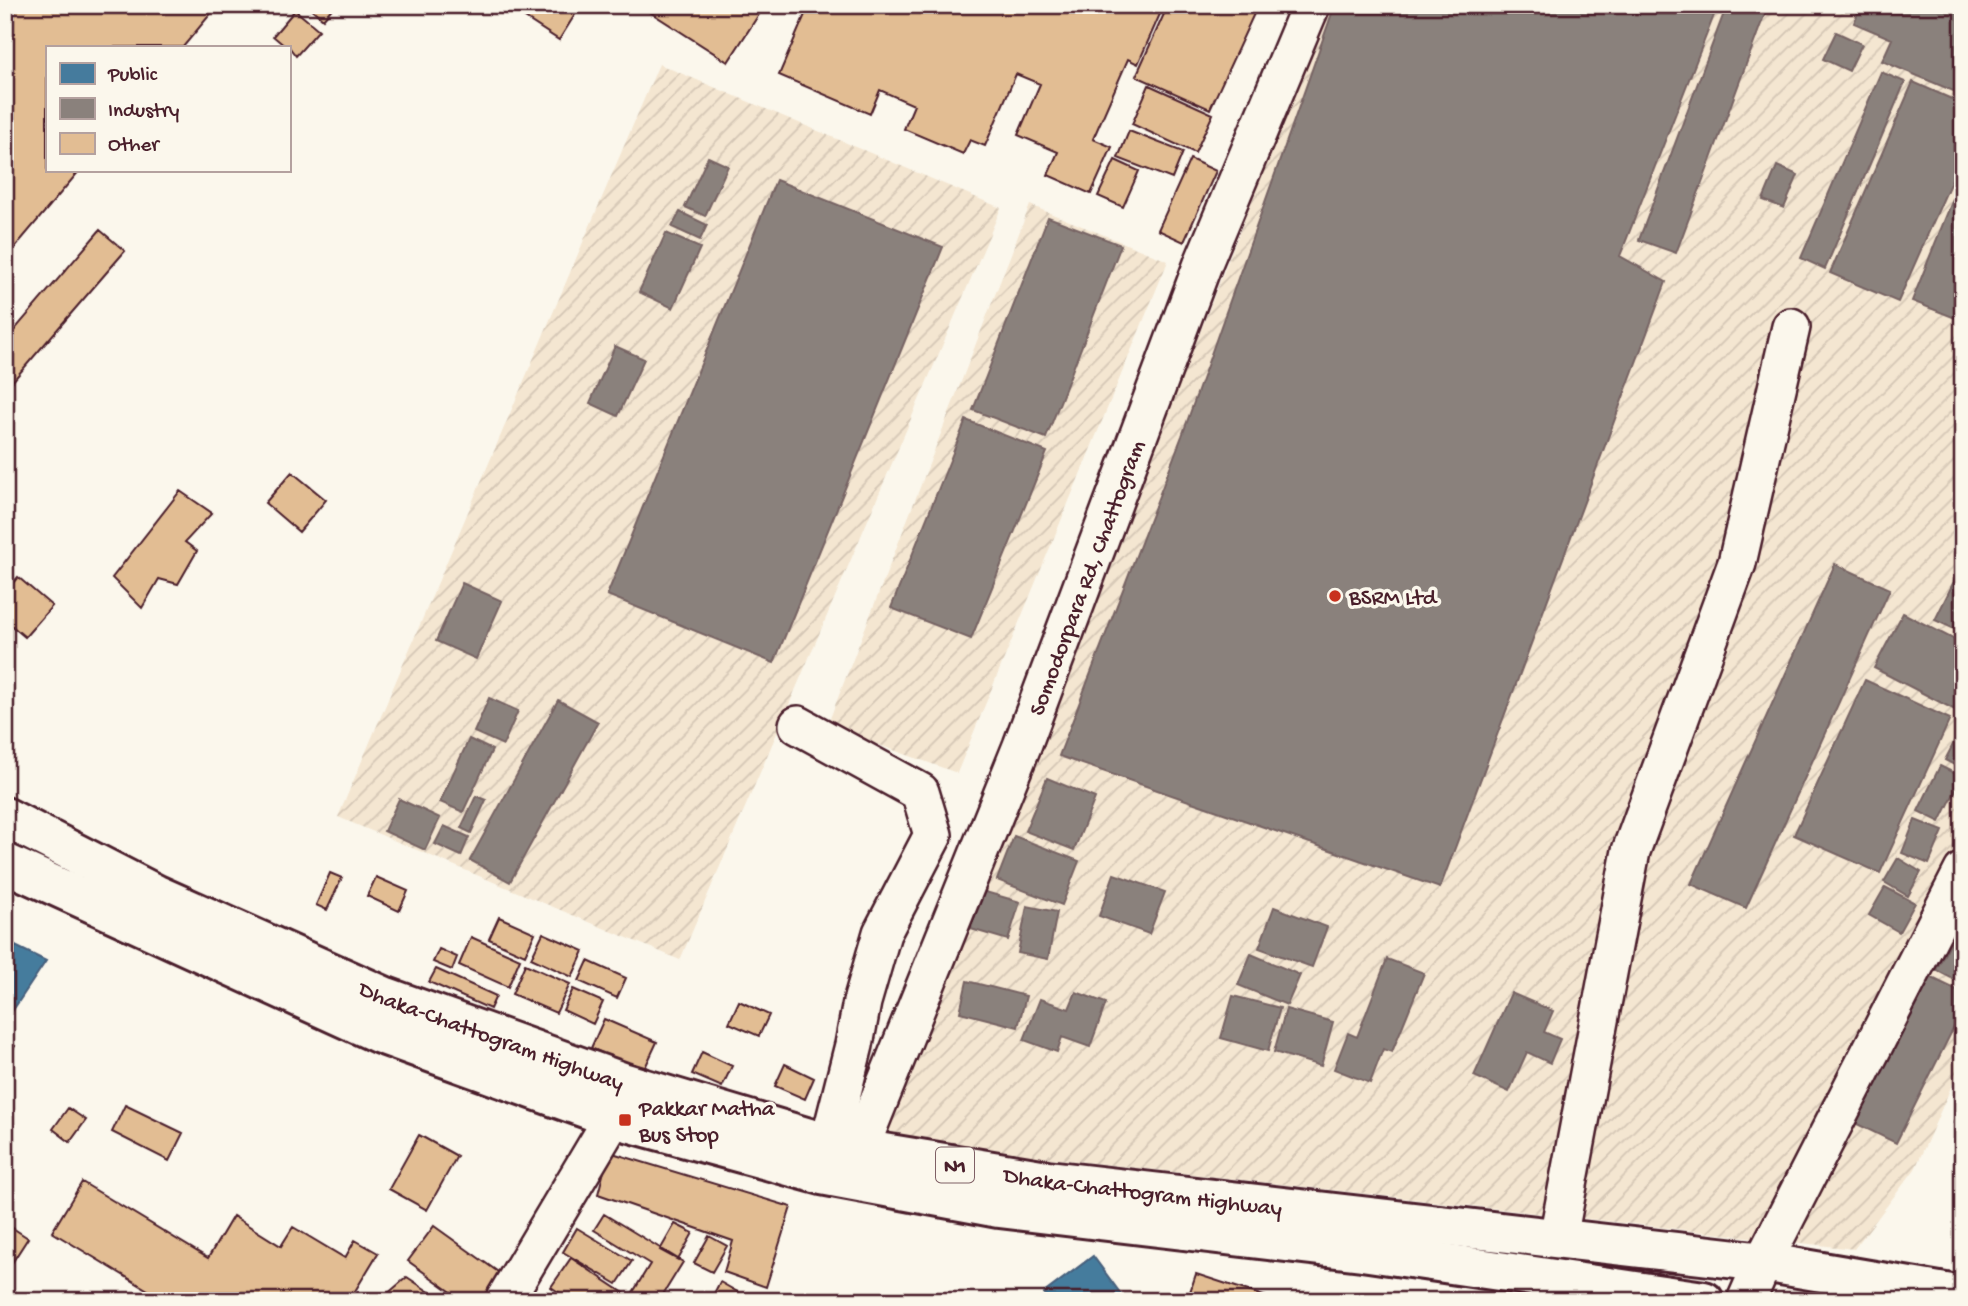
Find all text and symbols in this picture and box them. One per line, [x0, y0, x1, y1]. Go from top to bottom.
legend [46, 46, 290, 172]
text: Public [107, 64, 158, 89]
text: Industry [108, 100, 179, 125]
text: Other [108, 134, 160, 159]
street label: Somodorpara Rd, Chattogram [1025, 437, 1153, 720]
place label: BSRM Ltd [1348, 586, 1438, 613]
marker: BSRM Ltd [1327, 588, 1343, 604]
street label: Dhaka-Chattogram Highway [352, 976, 627, 1099]
place label: Pakkar Matha Bus Stop [638, 1097, 776, 1150]
marker: Pakkar Matha Bus Stop [617, 1112, 633, 1128]
road number: N1 [936, 1148, 974, 1182]
street label: Dhaka-Chattogram Highway [999, 1163, 1283, 1224]

